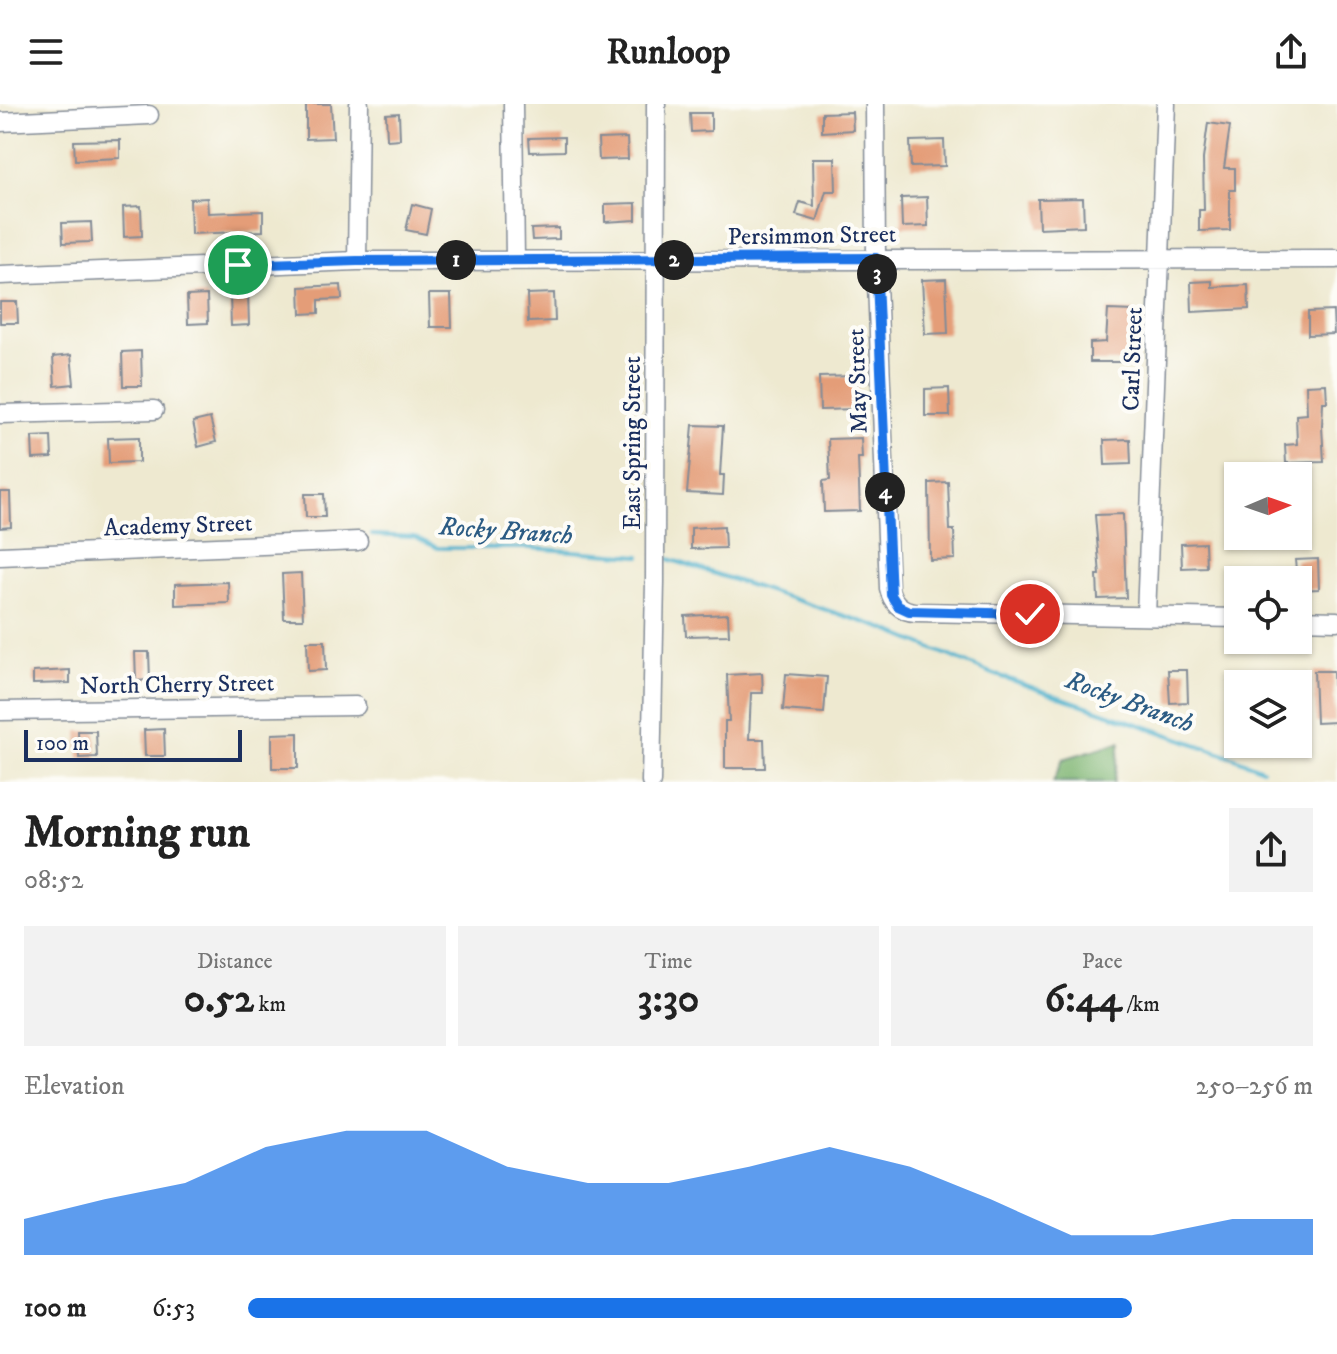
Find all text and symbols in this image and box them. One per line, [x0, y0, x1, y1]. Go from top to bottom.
icon: menu [24, 30, 68, 74]
text: Runloop [607, 30, 730, 75]
icon: share [1269, 30, 1313, 74]
street label: Persimmon Street [727, 220, 897, 252]
pin [204, 231, 272, 299]
pin: 1 [436, 240, 476, 280]
pin: 2 [654, 240, 694, 280]
icon: arrive [216, 243, 260, 287]
text: 1 [452, 246, 460, 273]
text: 2 [669, 246, 679, 273]
pin: 3 [857, 254, 897, 294]
text: 3 [873, 260, 881, 287]
street label: Carl Street [1116, 306, 1150, 412]
street label: May Street [841, 328, 875, 434]
street label: East Spring Street [618, 356, 648, 530]
north arrow [1224, 462, 1312, 550]
map controls [1224, 462, 1312, 758]
pin: 4 [865, 472, 905, 512]
text: 4 [879, 478, 891, 505]
street label: Academy Street [103, 508, 253, 544]
water label: Rocky Branch [437, 510, 574, 553]
button: locate [1224, 566, 1312, 654]
pin [996, 580, 1064, 648]
icon: check [1008, 592, 1052, 636]
water label: Rocky Branch [1060, 664, 1198, 741]
street label: North Cherry Street [79, 668, 275, 702]
button: layers [1224, 670, 1312, 758]
scale bar [24, 726, 242, 762]
text: 100 m [36, 730, 89, 757]
text: Morning run [24, 806, 250, 861]
button: share [1229, 808, 1313, 892]
text: 08:52 [24, 864, 83, 897]
text: Distance [197, 948, 273, 975]
text: Time [645, 948, 692, 975]
text: Pace [1082, 948, 1123, 975]
text: 0.52 [184, 975, 254, 1025]
text: 3:30 [638, 975, 699, 1025]
text: 6:44 [1044, 975, 1122, 1025]
text: km [254, 991, 286, 1018]
text: /km [1122, 991, 1160, 1018]
text: Elevation [24, 1070, 125, 1103]
text: 250–256 m [1196, 1070, 1313, 1103]
text: 100 m [24, 1292, 87, 1325]
text: 6:53 [152, 1292, 195, 1325]

